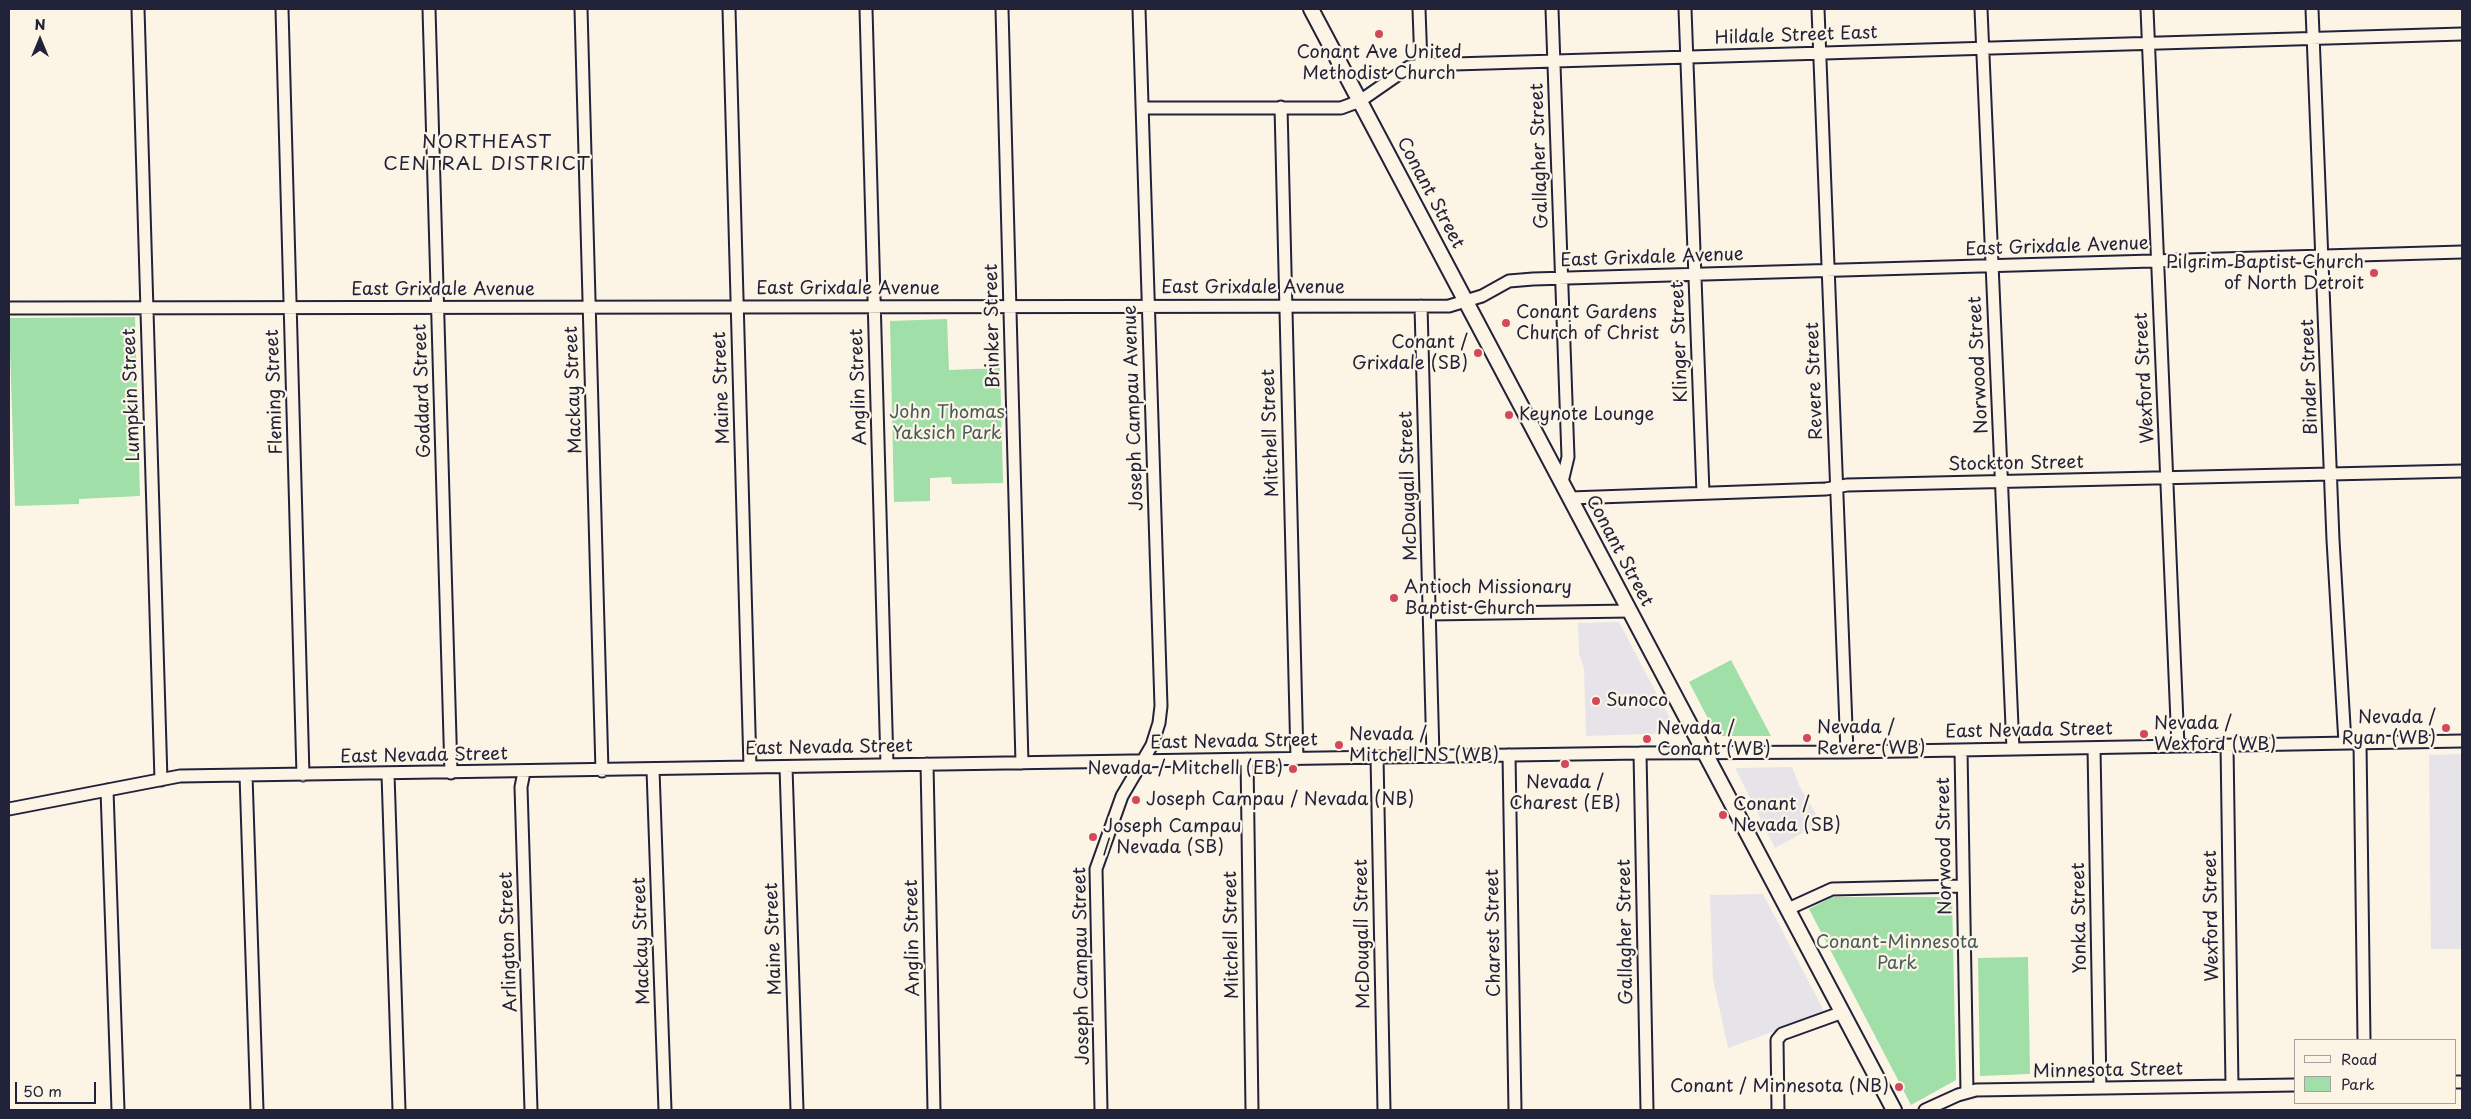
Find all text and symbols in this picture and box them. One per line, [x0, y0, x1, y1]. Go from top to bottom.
text: N [34, 14, 46, 35]
north arrow [15, 15, 65, 65]
street label: Hildale Street East [1714, 22, 1878, 50]
marker: Conant Ave United Methodist Church [1373, 28, 1385, 40]
place label: Conant Ave United Methodist Church [1296, 42, 1462, 84]
street label: Gallagher Street [1527, 83, 1553, 229]
district label: NORTHEAST CENTRAL DISTRICT [382, 132, 592, 176]
street label: Conant Street [1392, 134, 1468, 252]
street label: East Grixdale Avenue [1965, 233, 2149, 261]
street label: East Grixdale Avenue [1560, 244, 1744, 272]
place label: Pilgrim Baptist Church of North Detroit [2166, 252, 2364, 294]
street label: Brinker Street [981, 263, 1005, 389]
marker: Pilgrim Baptist Church of North Detroit [2368, 267, 2380, 279]
street label: East Grixdale Avenue [1161, 277, 1345, 299]
street label: East Grixdale Avenue [756, 278, 940, 300]
street label: East Grixdale Avenue [351, 279, 535, 301]
street label: Klinger Street [1667, 281, 1693, 403]
street label: Norwood Street [1965, 296, 1993, 434]
place label: Conant Gardens Church of Christ [1516, 302, 1659, 344]
street label: Joseph Campau Avenue [1120, 305, 1148, 511]
street label: Wexford Street [2131, 312, 2159, 444]
marker: Conant Gardens Church of Christ [1500, 317, 1512, 329]
street label: Binder Street [2297, 319, 2323, 435]
street label: Revere Street [1802, 322, 1828, 440]
street label: Goddard Street [410, 323, 436, 459]
street label: Mackay Street [561, 326, 587, 454]
street label: Lumpkin Street [119, 328, 145, 462]
street label: Anglin Street [846, 328, 872, 446]
street label: Fleming Street [262, 329, 288, 455]
street label: Maine Street [709, 331, 735, 445]
place label: Conant / Grixdale (SB) [1352, 332, 1468, 374]
marker: Conant / Grixdale (SB) [1472, 347, 1484, 359]
street label: Mitchell Street [1258, 369, 1284, 497]
park label: John Thomas Yaksich Park [889, 402, 1005, 444]
place label: Keynote Lounge [1519, 404, 1654, 426]
marker: Keynote Lounge [1503, 409, 1515, 421]
street label: McDougall Street [1396, 411, 1422, 561]
street label: Stockton Street [1948, 452, 2084, 476]
street label: Conant Street [1581, 492, 1657, 610]
place label: Antioch Missionary Baptist Church [1404, 577, 1572, 620]
marker: Antioch Missionary Baptist Church [1388, 592, 1400, 604]
place label: Sunoco [1606, 690, 1668, 712]
marker: Sunoco [1590, 695, 1602, 707]
place label: Nevada / Ryan (WB) [2342, 707, 2436, 750]
place label: Nevada / Wexford (WB) [2154, 713, 2276, 756]
place label: Nevada / Revere (WB) [1817, 717, 1926, 760]
place label: Nevada / Conant (WB) [1657, 718, 1771, 761]
street label: East Nevada Street [1945, 719, 2113, 743]
marker: Nevada / Ryan (WB) [2440, 722, 2452, 734]
place label: Nevada / Mitchell NS (WB) [1349, 724, 1499, 766]
marker: Nevada / Wexford (WB) [2138, 728, 2150, 740]
street label: East Nevada Street [1150, 730, 1318, 754]
marker: Nevada / Revere (WB) [1801, 732, 1813, 744]
marker: Nevada / Conant (WB) [1641, 733, 1653, 745]
street label: East Nevada Street [745, 736, 913, 760]
marker: Nevada / Mitchell NS (WB) [1333, 739, 1345, 751]
street label: East Nevada Street [340, 744, 508, 768]
place label: Nevada / Mitchell (EB) [1087, 758, 1283, 780]
marker: Nevada / Charest (EB) [1559, 758, 1571, 770]
marker: Nevada / Mitchell (EB) [1287, 763, 1299, 775]
place label: Nevada / Charest (EB) [1509, 772, 1621, 814]
street label: Norwood Street [1933, 777, 1957, 915]
place label: Joseph Campau / Nevada (NB) [1146, 789, 1414, 811]
marker: Joseph Campau / Nevada (NB) [1130, 794, 1142, 806]
place label: Conant / Nevada (SB) [1733, 794, 1841, 836]
marker: Conant / Nevada (SB) [1717, 809, 1729, 821]
place label: Joseph Campau / Nevada (SB) [1103, 816, 1242, 859]
marker: Joseph Campau / Nevada (SB) [1087, 831, 1099, 843]
street label: Wexford Street [2200, 850, 2224, 982]
street label: McDougall Street [1351, 859, 1375, 1009]
street label: Gallagher Street [1614, 859, 1638, 1005]
street label: Yonka Street [2068, 862, 2092, 974]
street label: Joseph Campau Street [1069, 867, 1095, 1065]
street label: Charest Street [1482, 869, 1506, 997]
street label: Arlington Street [496, 871, 522, 1013]
street label: Mitchell Street [1220, 871, 1244, 999]
street label: Mackay Street [629, 877, 655, 1005]
street label: Anglin Street [901, 879, 925, 997]
street label: Maine Street [761, 882, 787, 996]
park label: Conant-Minnesota Park [1816, 932, 1978, 974]
legend [2294, 1039, 2456, 1104]
text: Road [2341, 1047, 2377, 1070]
street label: Minnesota Street [2033, 1059, 2183, 1083]
scale bar [18, 1072, 99, 1104]
text: Park [2341, 1072, 2375, 1095]
place label: Conant / Minnesota (NB) [1670, 1076, 1889, 1098]
text: 50 m [23, 1079, 62, 1102]
marker: Conant / Minnesota (NB) [1893, 1081, 1905, 1093]

